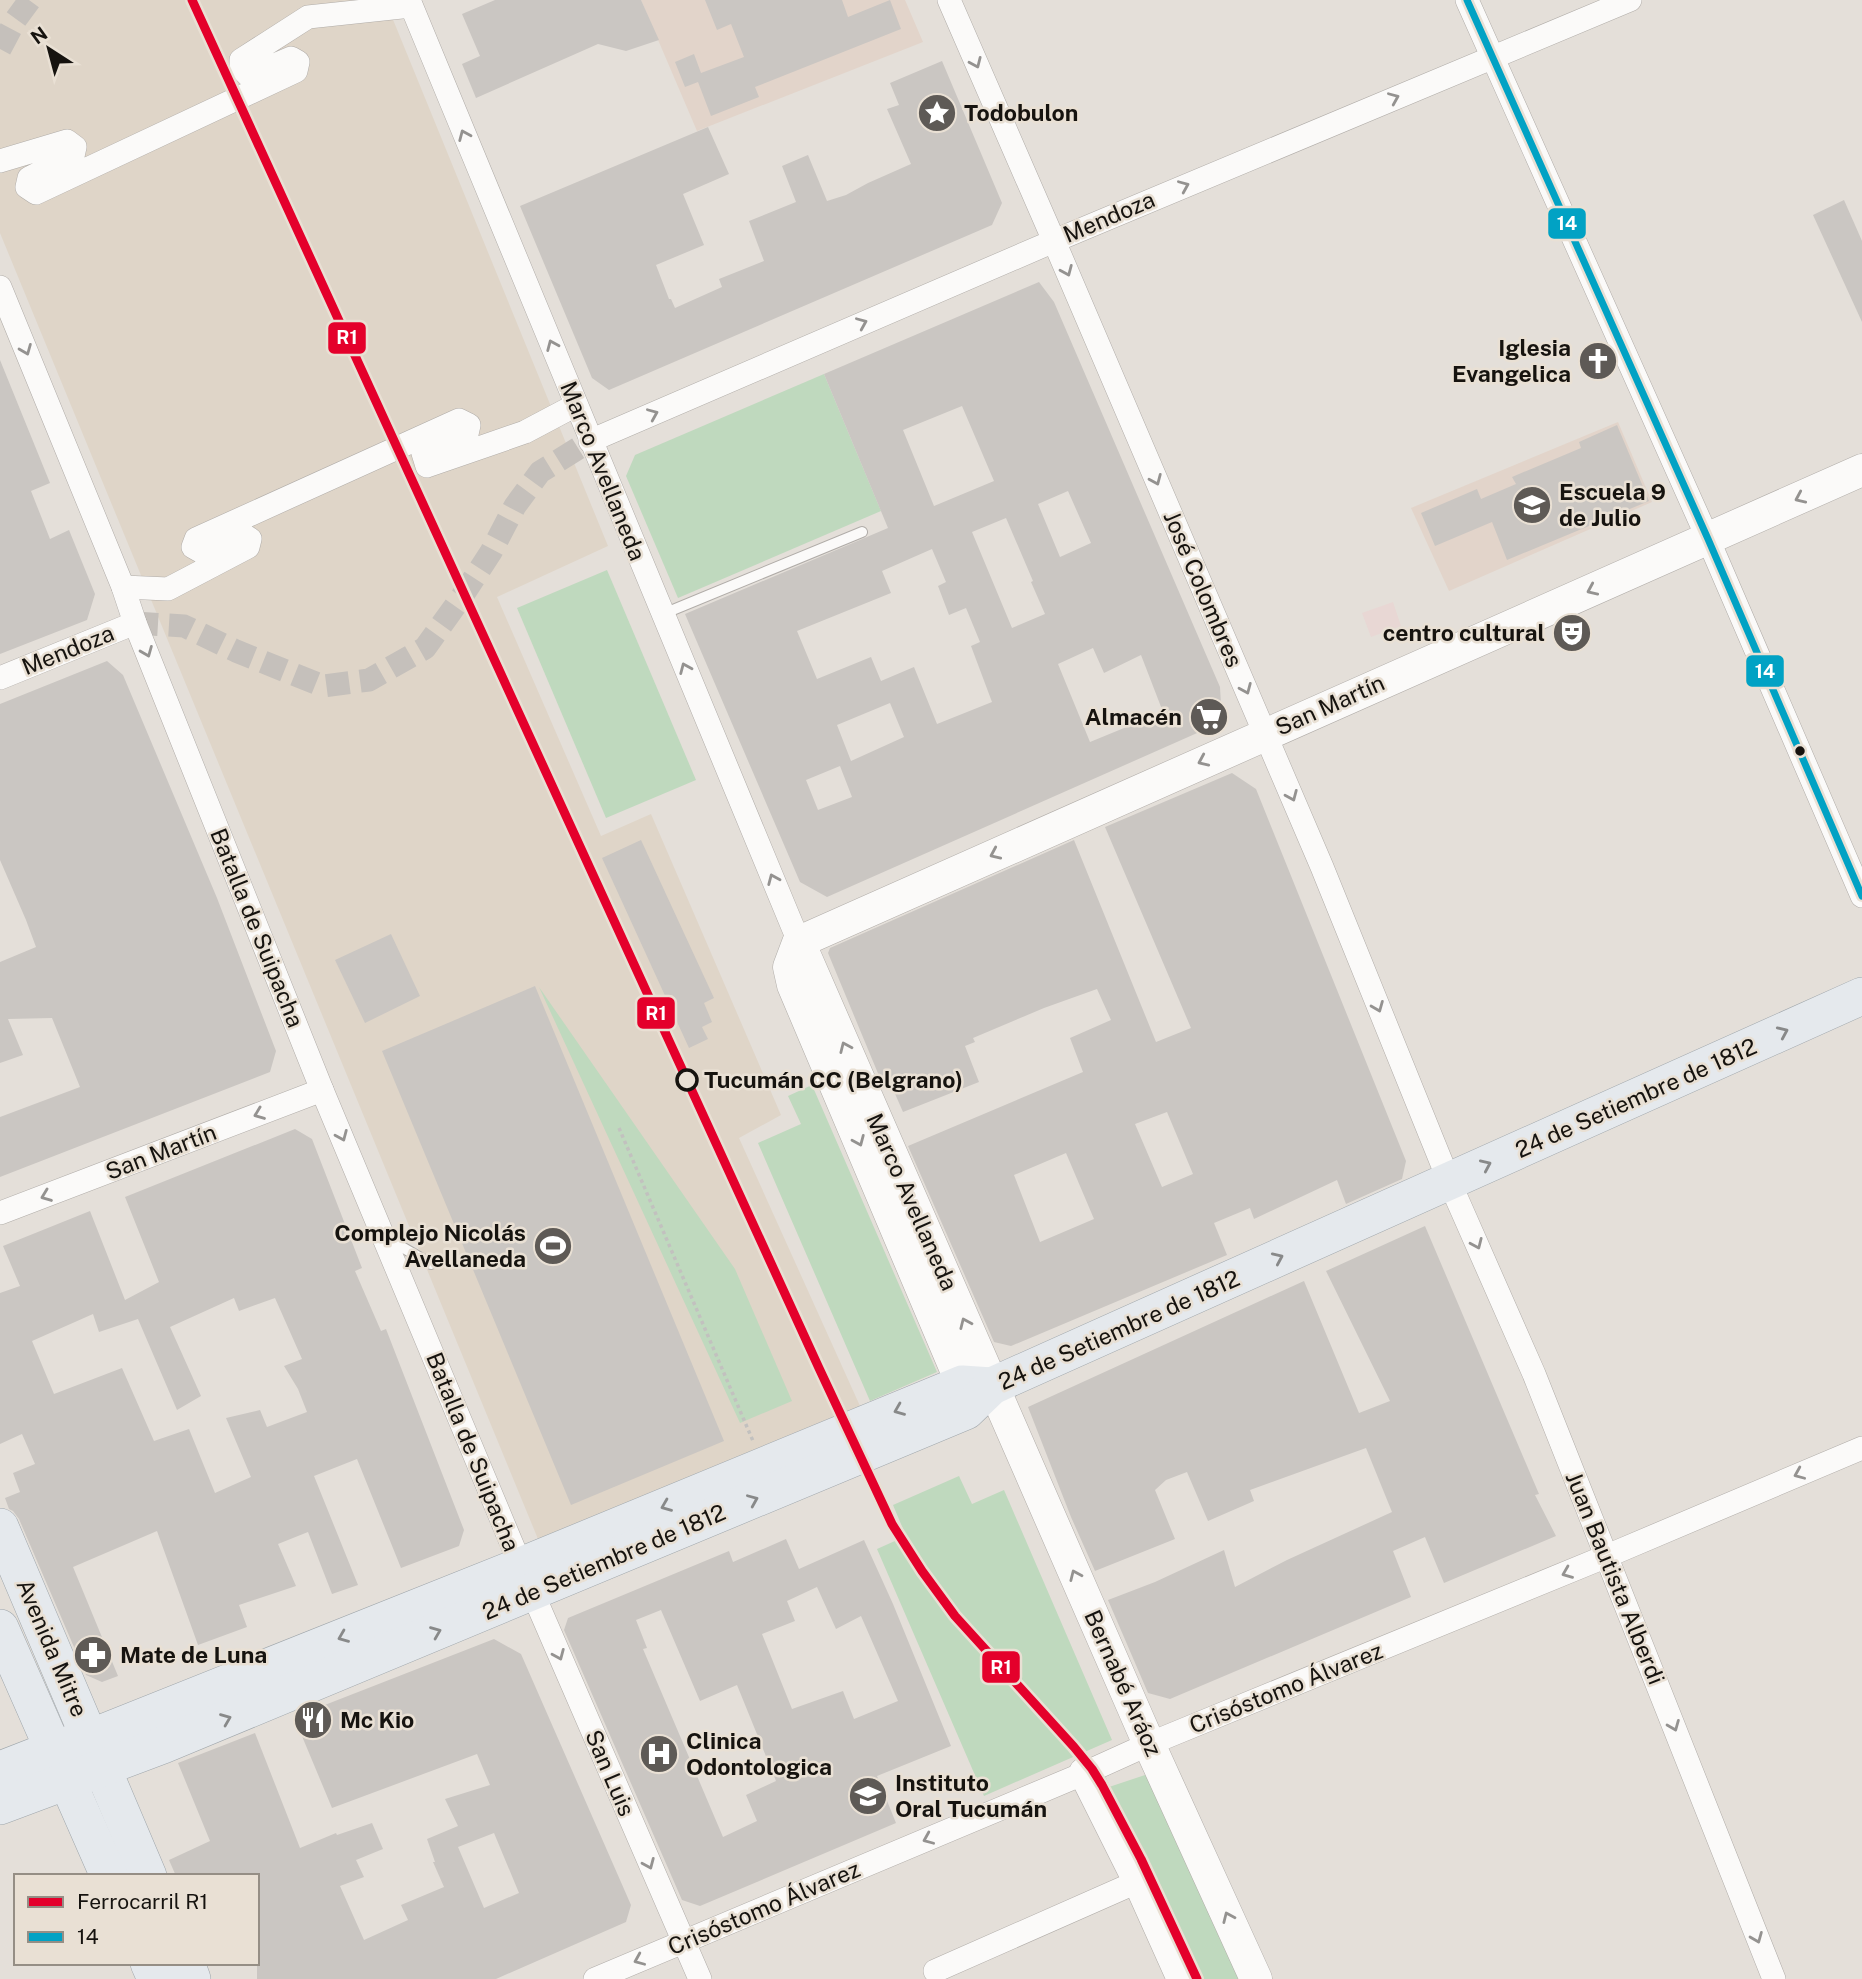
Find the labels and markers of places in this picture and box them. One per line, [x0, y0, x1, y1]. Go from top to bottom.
place icon: Todobulon [916, 92, 958, 134]
place label: Todobulon [964, 99, 1078, 126]
place label: Iglesia Evangelica [1452, 334, 1571, 387]
church icon: Iglesia Evangelica [1577, 340, 1619, 382]
place label: Escuela 9 de Julio [1559, 478, 1666, 531]
school or university icon: Escuela 9 de Julio [1511, 484, 1553, 526]
theatre icon: centro cultural [1551, 612, 1593, 654]
place label: centro cultural [1383, 619, 1545, 646]
supermarket icon: Almacén [1188, 696, 1230, 738]
place label: Almacén [1085, 703, 1182, 730]
unlabelled marker [1793, 744, 1807, 758]
place label: Tucumán CC (Belgrano) [704, 1066, 963, 1093]
marker: Tucumán CC (Belgrano) [676, 1069, 698, 1091]
place label: Complejo Nicolás Avellaneda [334, 1219, 526, 1272]
sports icon: Complejo Nicolás Avellaneda [532, 1225, 574, 1267]
pharmacy icon: Mate de Luna [72, 1634, 114, 1676]
place label: Mate de Luna [120, 1641, 267, 1668]
restaurant icon: Mc Kio [292, 1699, 334, 1741]
place label: Mc Kio [340, 1706, 414, 1733]
place label: Clinica Odontologica [686, 1727, 832, 1780]
hospital icon: Clinica Odontologica [638, 1733, 680, 1775]
place label: Instituto Oral Tucumán [895, 1769, 1047, 1822]
school or university icon: Instituto Oral Tucumán [847, 1775, 889, 1817]

